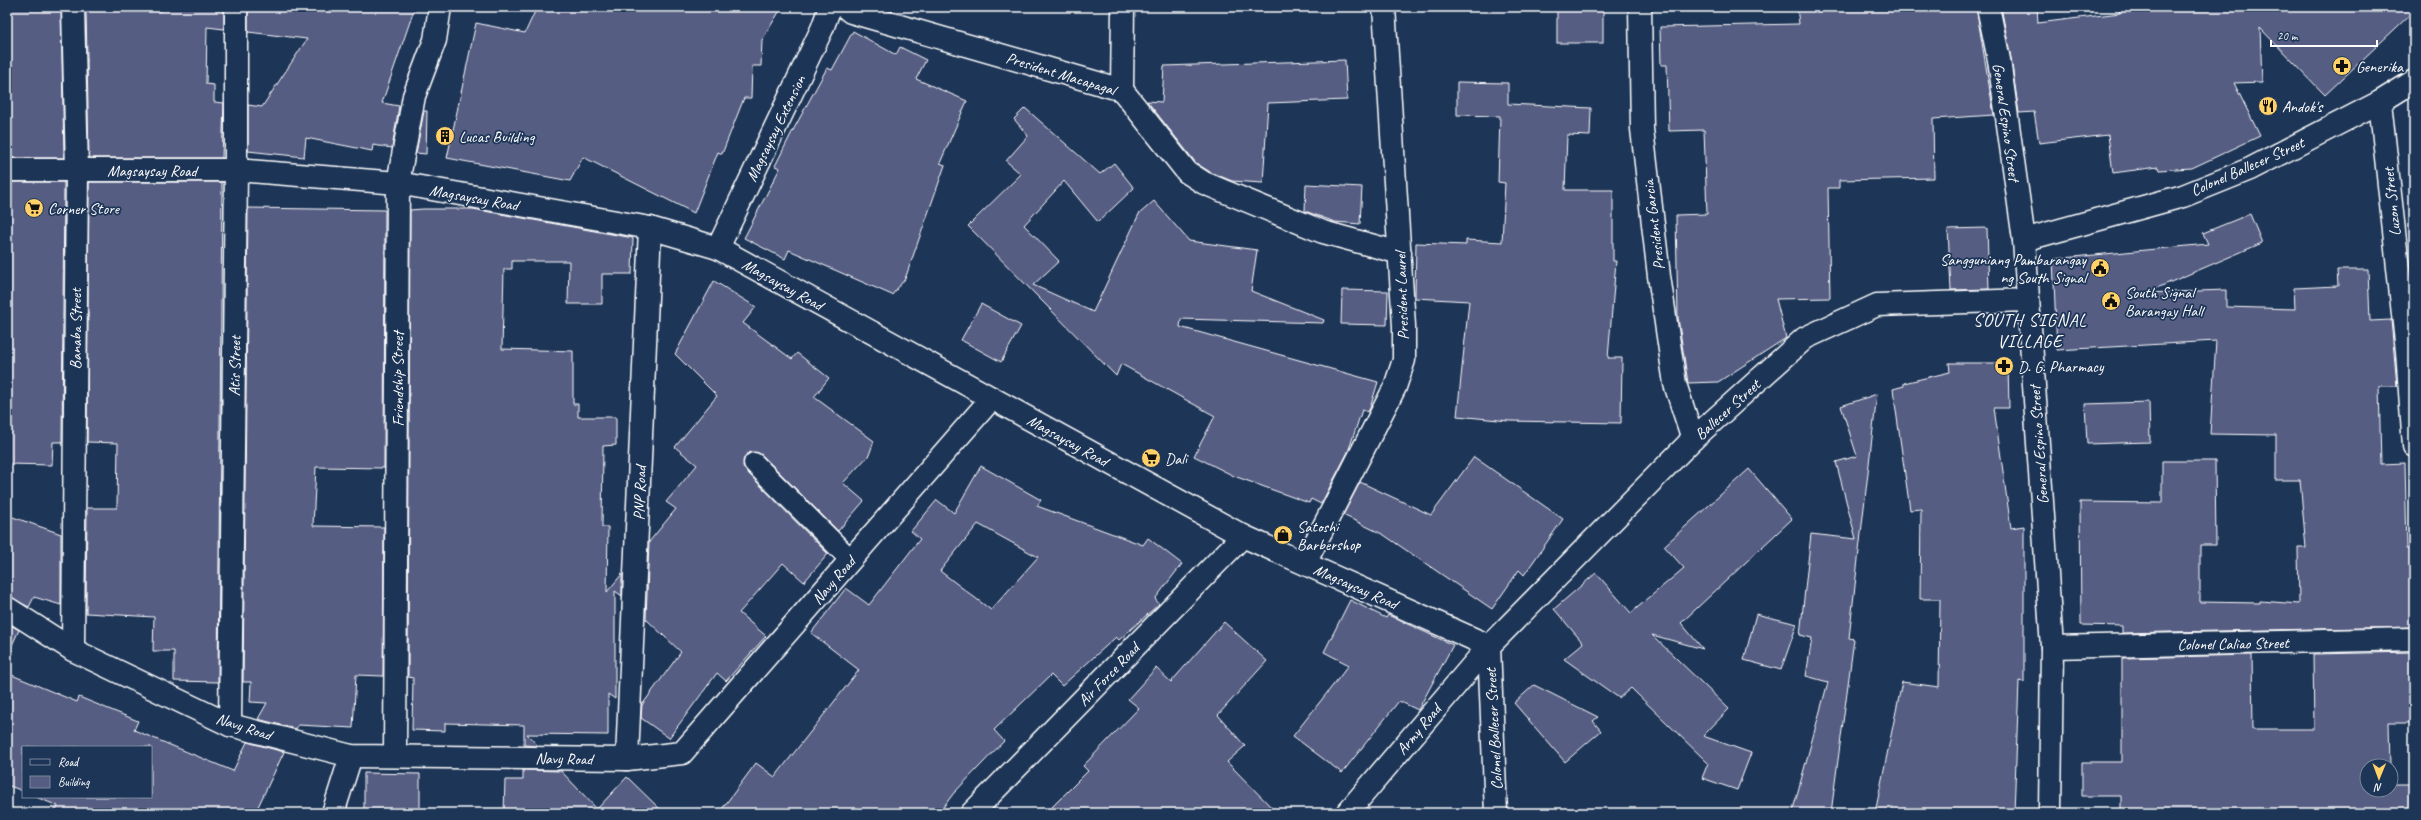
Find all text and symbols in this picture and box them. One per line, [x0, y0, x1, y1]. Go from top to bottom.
scale bar [2271, 22, 2377, 48]
text: 20 m [2277, 28, 2299, 44]
street label: President Macapagal [1003, 48, 1121, 101]
pharmacy icon: Generika [2331, 55, 2353, 77]
place label: Generika [2356, 57, 2404, 77]
street label: General Espino Street [1988, 62, 2025, 185]
street label: Magsaysay Extension [742, 71, 811, 185]
restaurant icon: Andok's [2257, 95, 2279, 117]
place label: Andok's [2282, 97, 2324, 117]
building icon: Lucas Building [434, 125, 456, 147]
place label: Lucas Building [459, 127, 536, 147]
street label: Colonel Ballecer Street [2188, 132, 2309, 201]
street label: Magsaysay Road [107, 161, 200, 181]
street label: Luzon Street [2378, 165, 2406, 237]
street label: President Garcia [1638, 177, 1669, 271]
street label: Magsaysay Road [428, 180, 522, 216]
supermarket icon: Corner Store [23, 197, 45, 219]
place label: Corner Store [48, 199, 121, 219]
street label: President Laurel [1390, 248, 1414, 340]
place label: Sangguniang Pambarangay ng South Signal [1940, 250, 2089, 288]
street label: Magsaysay Road [738, 254, 829, 317]
public building icon: Sangguniang Pambarangay ng South Signal [2089, 257, 2111, 279]
place label: South Signal Barangay Hall [2125, 283, 2206, 321]
street label: Banaba Street [66, 287, 86, 369]
public building icon: South Signal Barangay Hall [2100, 290, 2122, 312]
district label: SOUTH SIGNAL VILLAGE [1973, 309, 2087, 352]
street label: Friendship Street [388, 329, 408, 427]
street label: Atis Street [224, 334, 246, 396]
pharmacy icon: D. G. Pharmacy [1993, 355, 2015, 377]
place label: D. G. Pharmacy [2018, 357, 2105, 377]
street label: Ballecer Street [1691, 374, 1766, 444]
street label: General Espino Street [2025, 382, 2053, 505]
street label: Magsaysay Road [1023, 410, 1114, 473]
supermarket icon: Dali [1140, 447, 1162, 469]
place label: Dali [1165, 449, 1189, 469]
street label: PNP Road [629, 463, 651, 521]
place label: Satoshi Barbershop [1297, 517, 1361, 555]
shop icon: Satoshi Barbershop [1272, 524, 1294, 546]
street label: Navy Road [807, 550, 862, 609]
street label: Magsaysay Road [1311, 560, 1403, 615]
street label: Colonel Caliao Street [2177, 633, 2291, 655]
street label: Air Force Road [1074, 637, 1146, 711]
street label: Colonel Ballecer Street [1481, 666, 1507, 790]
street label: Army Road [1392, 698, 1447, 759]
street label: Navy Road [213, 709, 277, 746]
legend [22, 746, 152, 798]
street label: Navy Road [535, 749, 596, 770]
text: Road [58, 754, 80, 770]
north arrow [2359, 758, 2399, 798]
text: Building [58, 774, 90, 790]
text: N [2373, 781, 2382, 795]

